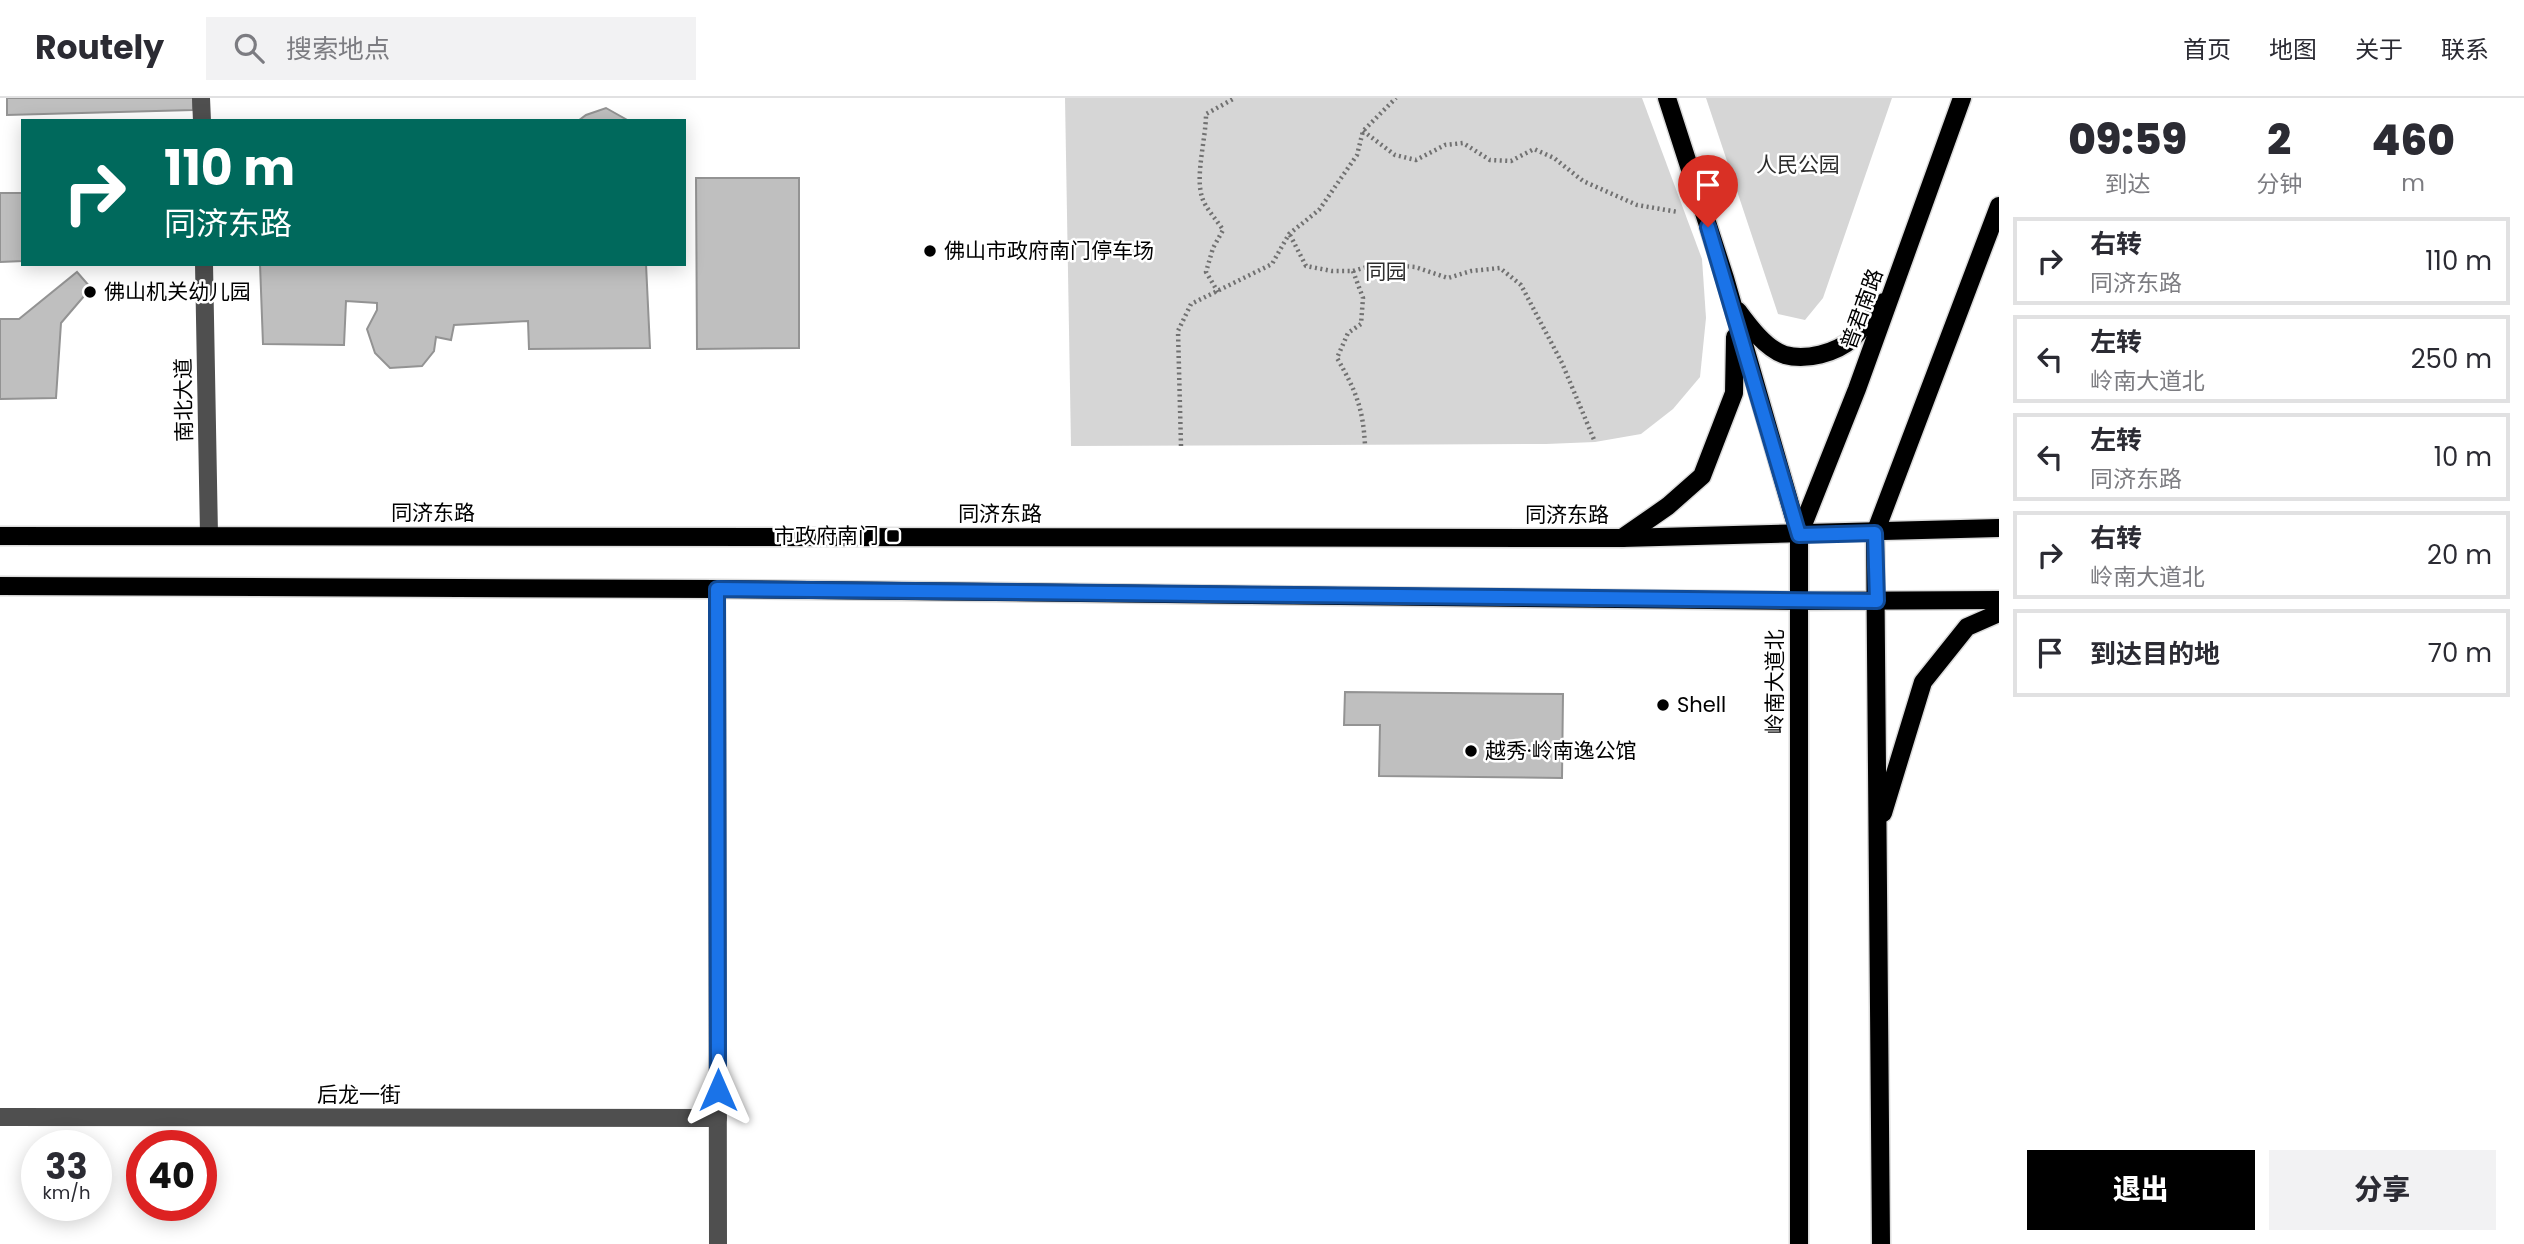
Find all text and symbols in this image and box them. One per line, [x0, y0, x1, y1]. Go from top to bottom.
search box [206, 17, 696, 80]
text: Routely [35, 24, 164, 71]
icon: search [230, 29, 268, 67]
text: 搜索地点 [286, 31, 390, 67]
text: 首页 [2183, 33, 2231, 66]
text: 地图 [2269, 33, 2317, 66]
text: 关于 [2355, 33, 2403, 66]
text: 联系 [2441, 33, 2489, 66]
text: 09:59 [2068, 110, 2187, 169]
text: 2 [2267, 110, 2291, 169]
text: 460 [2371, 111, 2455, 170]
text: 110 m [164, 134, 295, 202]
icon: right [49, 147, 140, 238]
park label: 人民公园 [1756, 150, 1840, 179]
pin [1678, 155, 1738, 227]
icon: arrive [1689, 166, 1727, 204]
text: m [2401, 167, 2425, 199]
text: 到达 [2105, 168, 2151, 200]
text: 分钟 [2256, 168, 2302, 200]
text: 同济东路 [164, 201, 292, 246]
text: 右转 [2090, 226, 2142, 262]
place label: 佛山市政府南门停车场 [944, 236, 1154, 265]
icon: right [2031, 242, 2069, 280]
marker: 佛山市政府南门停车场 [922, 243, 938, 259]
text: 110 m [2425, 243, 2492, 279]
park label: 同园 [1365, 257, 1407, 286]
street label: 普君南路 [1834, 264, 1890, 353]
text: 同济东路 [2090, 267, 2182, 299]
place label: 佛山机关幼儿园 [104, 277, 251, 306]
marker: 佛山机关幼儿园 [82, 284, 98, 300]
text: 左转 [2090, 324, 2142, 360]
icon: left [2031, 340, 2069, 378]
text: 250 m [2411, 341, 2492, 377]
street label: 南北大道 [168, 358, 199, 442]
text: 岭南大道北 [2090, 365, 2205, 397]
text: 左转 [2090, 422, 2142, 458]
icon: left [2031, 438, 2069, 476]
text: 10 m [2434, 439, 2492, 475]
text: 同济东路 [2090, 463, 2182, 495]
street label: 同济东路 [391, 498, 475, 527]
street label: 同济东路 [958, 499, 1042, 528]
street label: 同济东路 [1525, 500, 1609, 529]
text: 右转 [2090, 520, 2142, 556]
place label: 市政府南门 [774, 521, 879, 550]
marker: 市政府南门 [885, 528, 901, 544]
icon: right [2031, 536, 2069, 574]
text: 20 m [2427, 537, 2492, 573]
text: 岭南大道北 [2090, 561, 2205, 593]
street label: 岭南大道北 [1760, 630, 1789, 735]
icon: arrive [2031, 634, 2069, 672]
text: 70 m [2428, 635, 2492, 671]
text: 到达目的地 [2090, 636, 2220, 672]
place label: Shell [1677, 690, 1726, 719]
marker: Shell [1655, 697, 1671, 713]
place label: 越秀·岭南逸公馆 [1485, 736, 1636, 765]
marker: 越秀·岭南逸公馆 [1463, 743, 1479, 759]
position arrow [681, 1053, 755, 1127]
street label: 后龙一街 [317, 1080, 401, 1109]
speed limit sign: 40 [126, 1130, 217, 1221]
text: 33 [45, 1142, 88, 1191]
button: 退出 [2027, 1150, 2255, 1230]
button: 分享 [2269, 1150, 2496, 1230]
text: km/h [43, 1180, 90, 1205]

